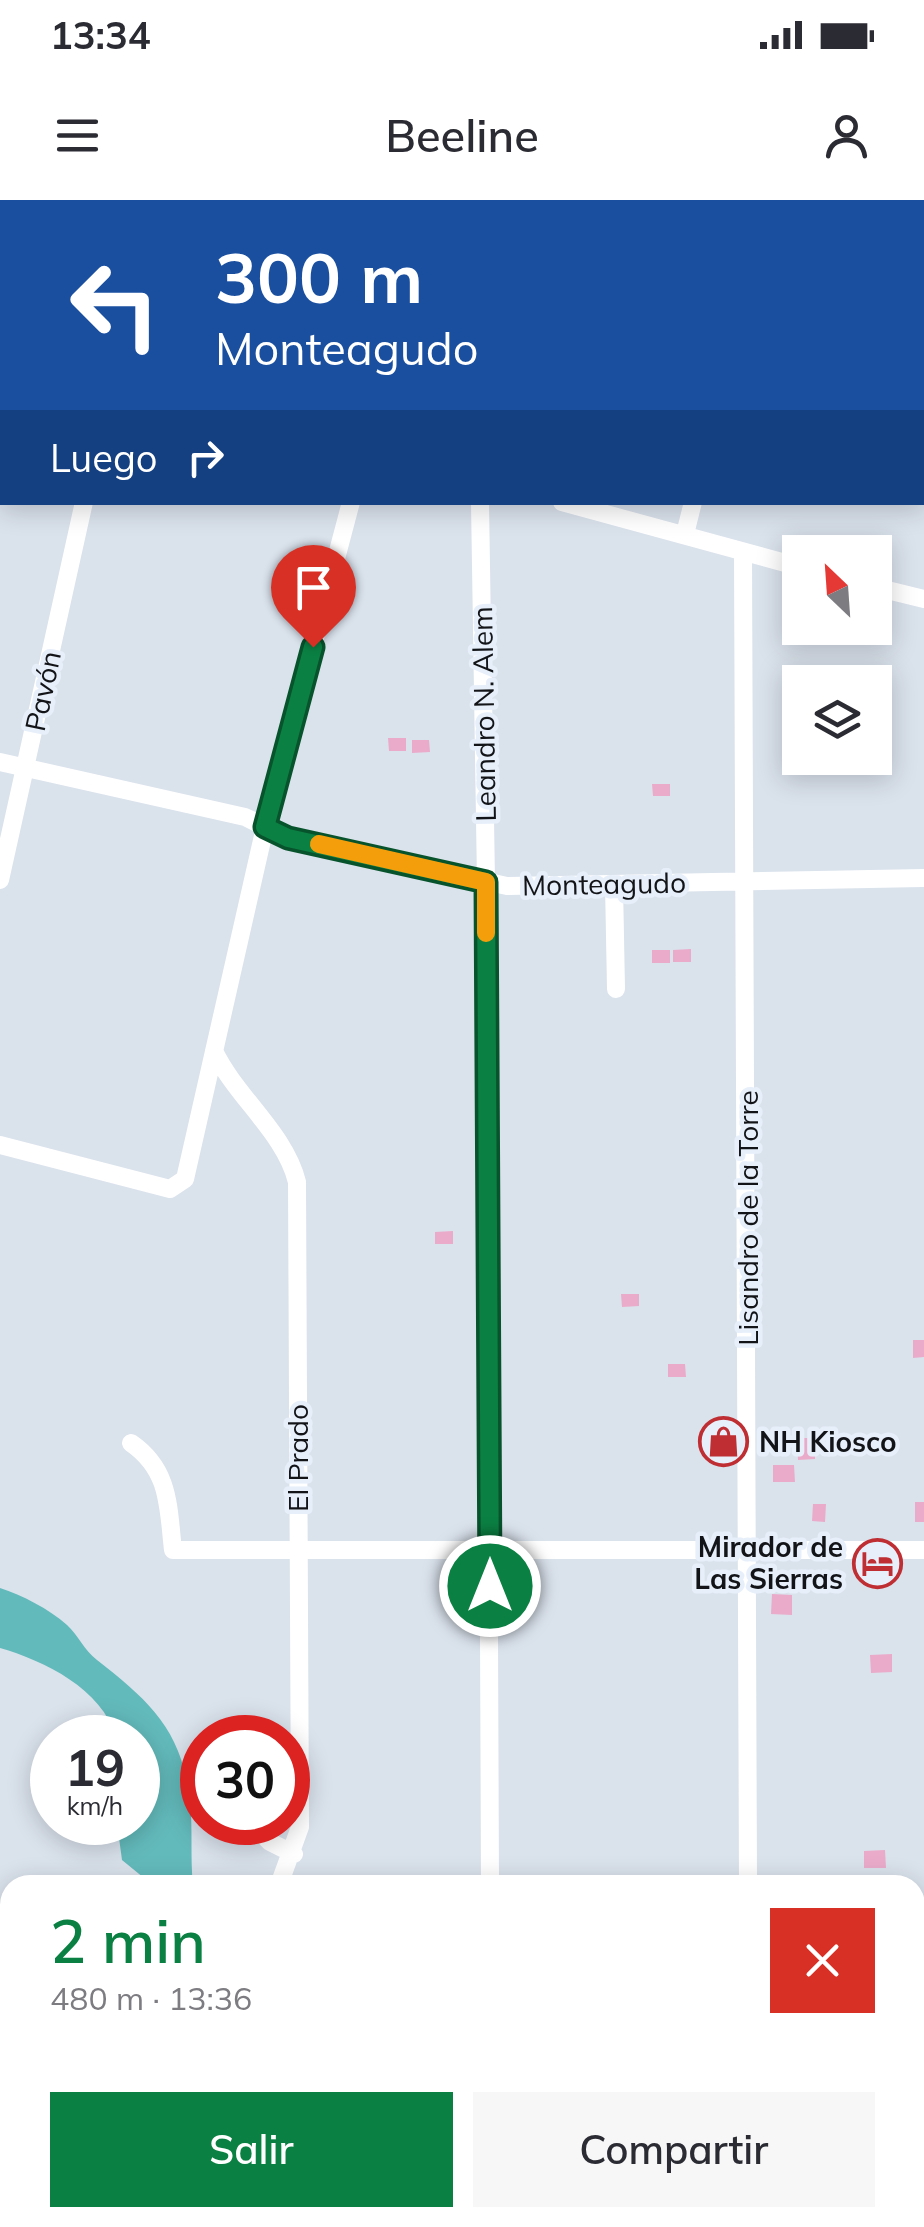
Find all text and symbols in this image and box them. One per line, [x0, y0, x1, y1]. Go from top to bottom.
text: 13:34 [50, 11, 151, 59]
text: Beeline [385, 107, 539, 163]
icon: menu [50, 108, 105, 163]
icon: person [819, 108, 874, 163]
text: 300 m [215, 233, 423, 321]
icon: left [50, 240, 180, 370]
text: Monteagudo [215, 320, 478, 376]
icon: right [178, 430, 233, 485]
text: Luego [50, 434, 158, 482]
north arrow [782, 535, 892, 645]
map controls [782, 535, 892, 775]
pin [271, 545, 356, 648]
icon: arrive [286, 560, 341, 615]
street label: Leandro N. Alem [464, 606, 503, 822]
street label: Pavón [17, 648, 68, 734]
button: layers [782, 665, 892, 775]
street label: Monteagudo [522, 865, 686, 902]
street label: Lisandro de la Torre [730, 1090, 765, 1346]
street label: El Prado [280, 1404, 315, 1512]
shop icon: NH Kiosco [698, 1416, 750, 1468]
place label: NH Kiosco [759, 1424, 896, 1459]
place label: Mirador de Las Sierras [694, 1529, 843, 1596]
position arrow [438, 1534, 542, 1638]
hotel icon: Mirador de Las Sierras [852, 1537, 904, 1589]
speed limit sign: 30 [180, 1715, 310, 1845]
text: 19 [65, 1736, 125, 1799]
text: km/h [67, 1790, 123, 1821]
text: 2 min [50, 1903, 206, 1978]
button: close [770, 1908, 875, 2013]
text: 480 m · 13:36 [50, 1978, 252, 2018]
button: Salir [50, 2092, 453, 2207]
button: Compartir [473, 2092, 875, 2207]

